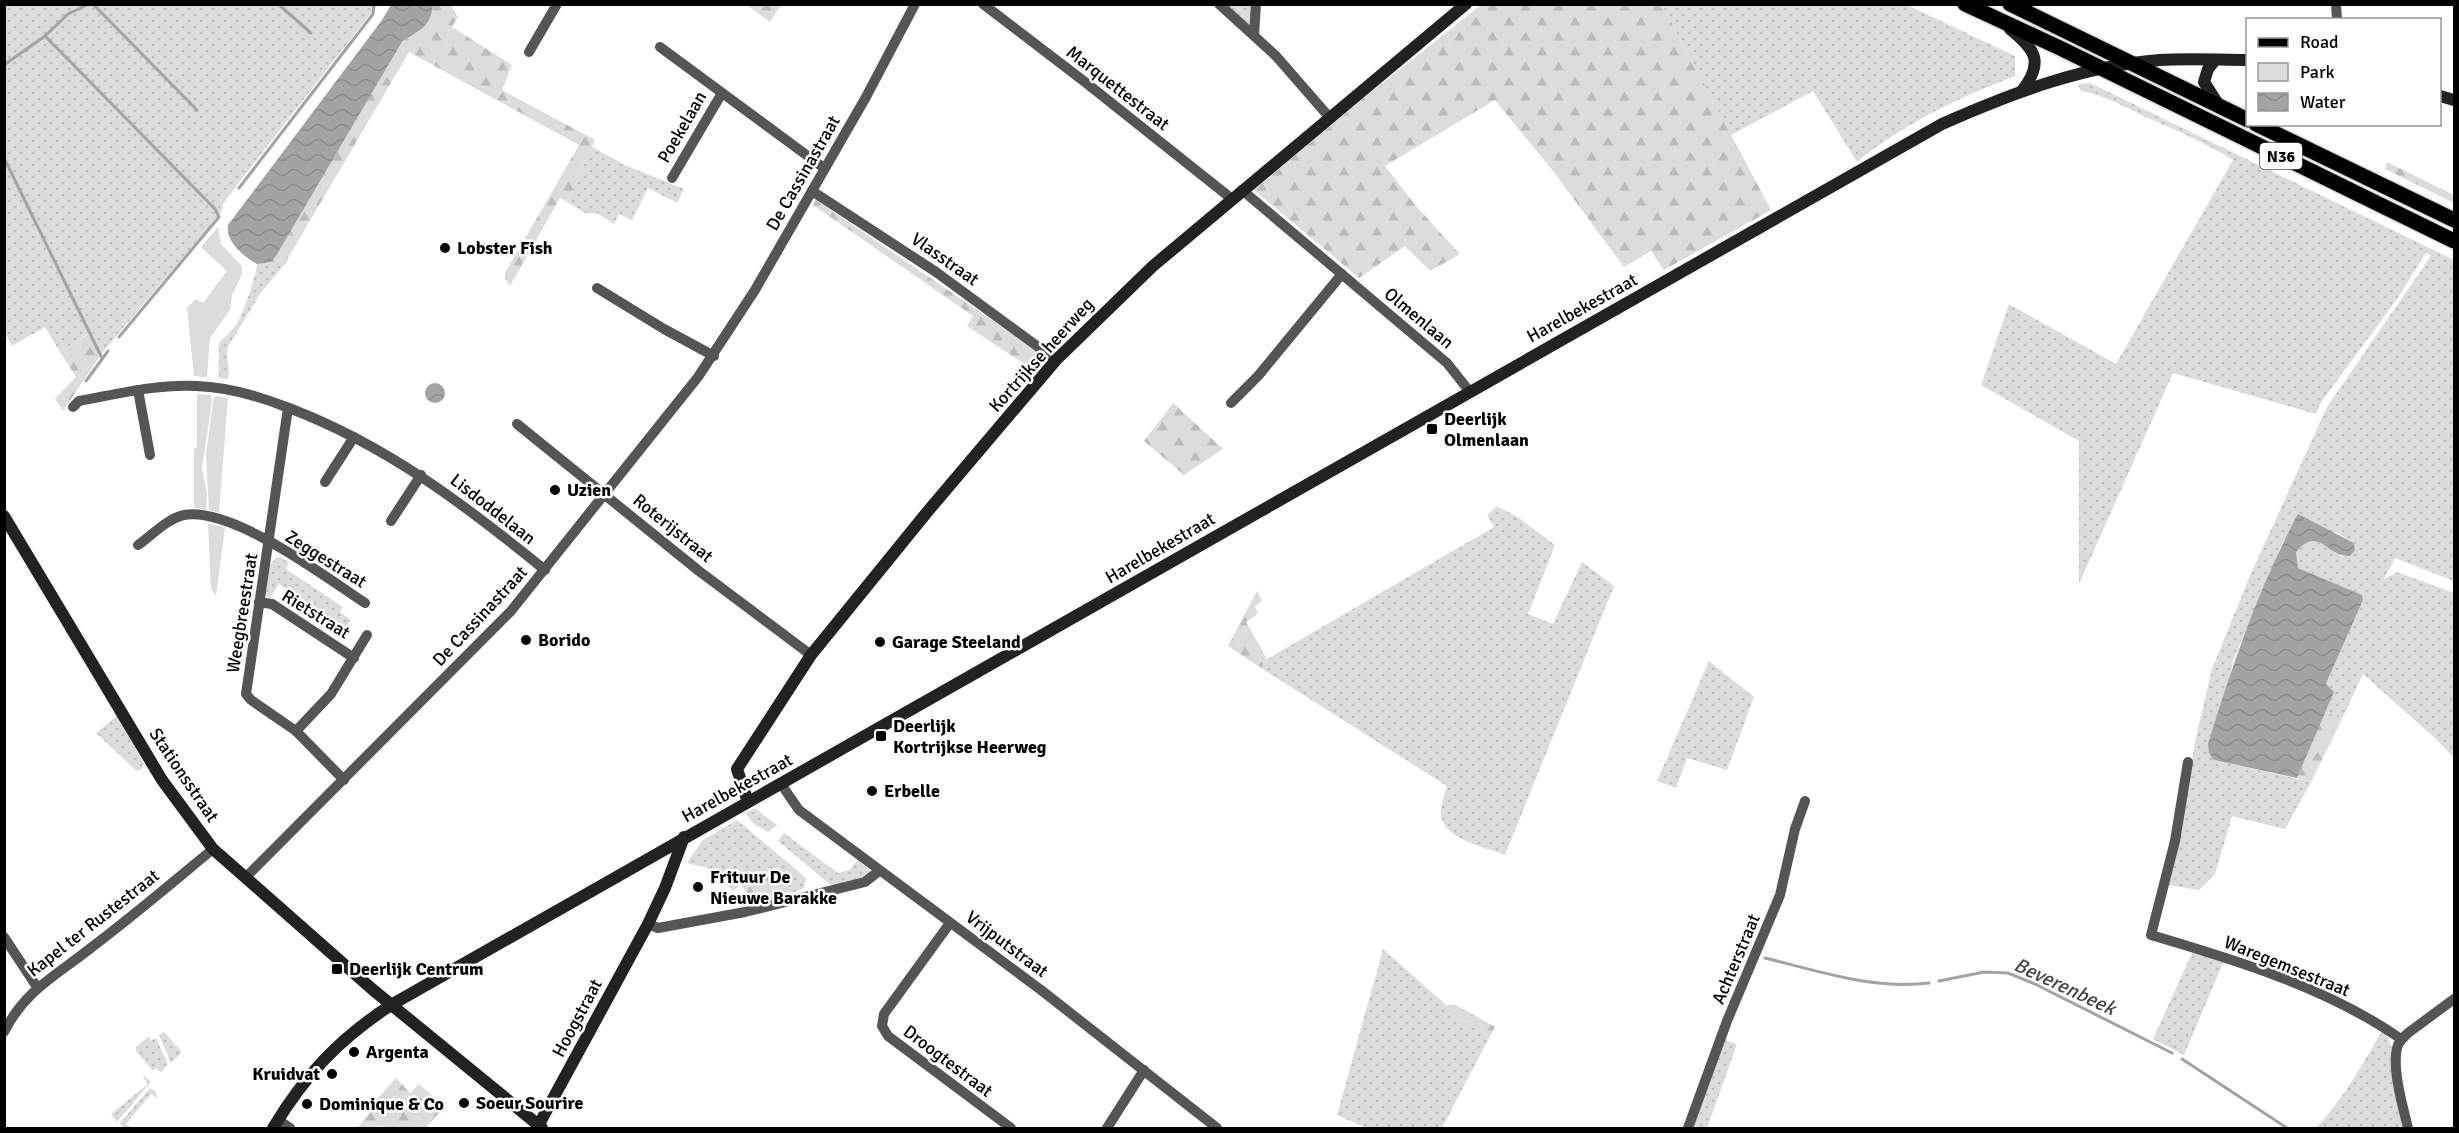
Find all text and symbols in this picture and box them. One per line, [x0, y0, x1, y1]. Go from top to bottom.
legend [2246, 18, 2441, 126]
text: Road [2300, 31, 2339, 53]
street label: Marquettestraat [1062, 41, 1174, 135]
text: Park [2300, 61, 2335, 83]
street label: Poekelaan [653, 87, 711, 167]
text: Water [2300, 91, 2346, 113]
street label: De Cassinastraat [761, 112, 845, 234]
road number: N36 [2260, 143, 2302, 169]
street label: Vlasstraat [907, 228, 983, 290]
place label: Lobster Fish [457, 237, 553, 259]
marker: Lobster Fish [438, 241, 452, 255]
street label: Harelbekestraat [1523, 269, 1641, 347]
street label: Olmenlaan [1380, 283, 1458, 353]
street label: Kortrijkse heerweg [984, 293, 1098, 417]
place label: Deerlijk Olmenlaan [1444, 408, 1529, 451]
marker: Deerlijk Olmenlaan [1425, 422, 1439, 436]
street label: Lisdoddelaan [446, 469, 540, 549]
place label: Uzien [567, 479, 611, 501]
marker: Uzien [548, 483, 562, 497]
street label: Roterijstraat [628, 489, 718, 567]
street label: Harelbekestraat [1101, 508, 1219, 588]
street label: Zeggestraat [281, 525, 371, 593]
street label: Weegbreestraat [222, 552, 262, 674]
street label: De Cassinastraat [428, 561, 532, 671]
street label: Rietstraat [278, 585, 354, 643]
place label: Borido [538, 629, 590, 651]
place label: Garage Steeland [892, 631, 1021, 653]
marker: Borido [519, 633, 533, 647]
marker: Garage Steeland [873, 635, 887, 649]
place label: Deerlijk Kortrijkse Heerweg [893, 715, 1047, 758]
street label: Stationsstraat [145, 724, 223, 826]
marker: Deerlijk Kortrijkse Heerweg [874, 729, 888, 743]
street label: Harelbekestraat [678, 749, 796, 827]
place label: Erbelle [884, 780, 940, 802]
marker: Erbelle [865, 784, 879, 798]
street label: Kapel ter Rustestraat [23, 865, 163, 981]
place label: Frituur De Nieuwe Barakke [710, 866, 837, 909]
marker: Frituur De Nieuwe Barakke [691, 880, 705, 894]
street label: Vrijputstraat [961, 906, 1053, 982]
street label: Achterstraat [1707, 911, 1765, 1007]
street label: Waregemsestraat [2221, 931, 2353, 1001]
water label: Beverenbeek [2010, 952, 2121, 1022]
place label: Deerlijk Centrum [349, 958, 484, 980]
marker: Deerlijk Centrum [330, 962, 344, 976]
street label: Hoogstraat [547, 975, 607, 1061]
street label: Droogtestraat [899, 1020, 997, 1102]
place label: Argenta [366, 1041, 429, 1063]
marker: Argenta [347, 1045, 361, 1059]
place label: Kruidvat [252, 1063, 320, 1085]
marker: Kruidvat [325, 1067, 339, 1081]
place label: Soeur Sourire [476, 1092, 583, 1114]
place label: Dominique & Co [319, 1093, 444, 1115]
marker: Soeur Sourire [457, 1096, 471, 1110]
marker: Dominique & Co [300, 1097, 314, 1111]

